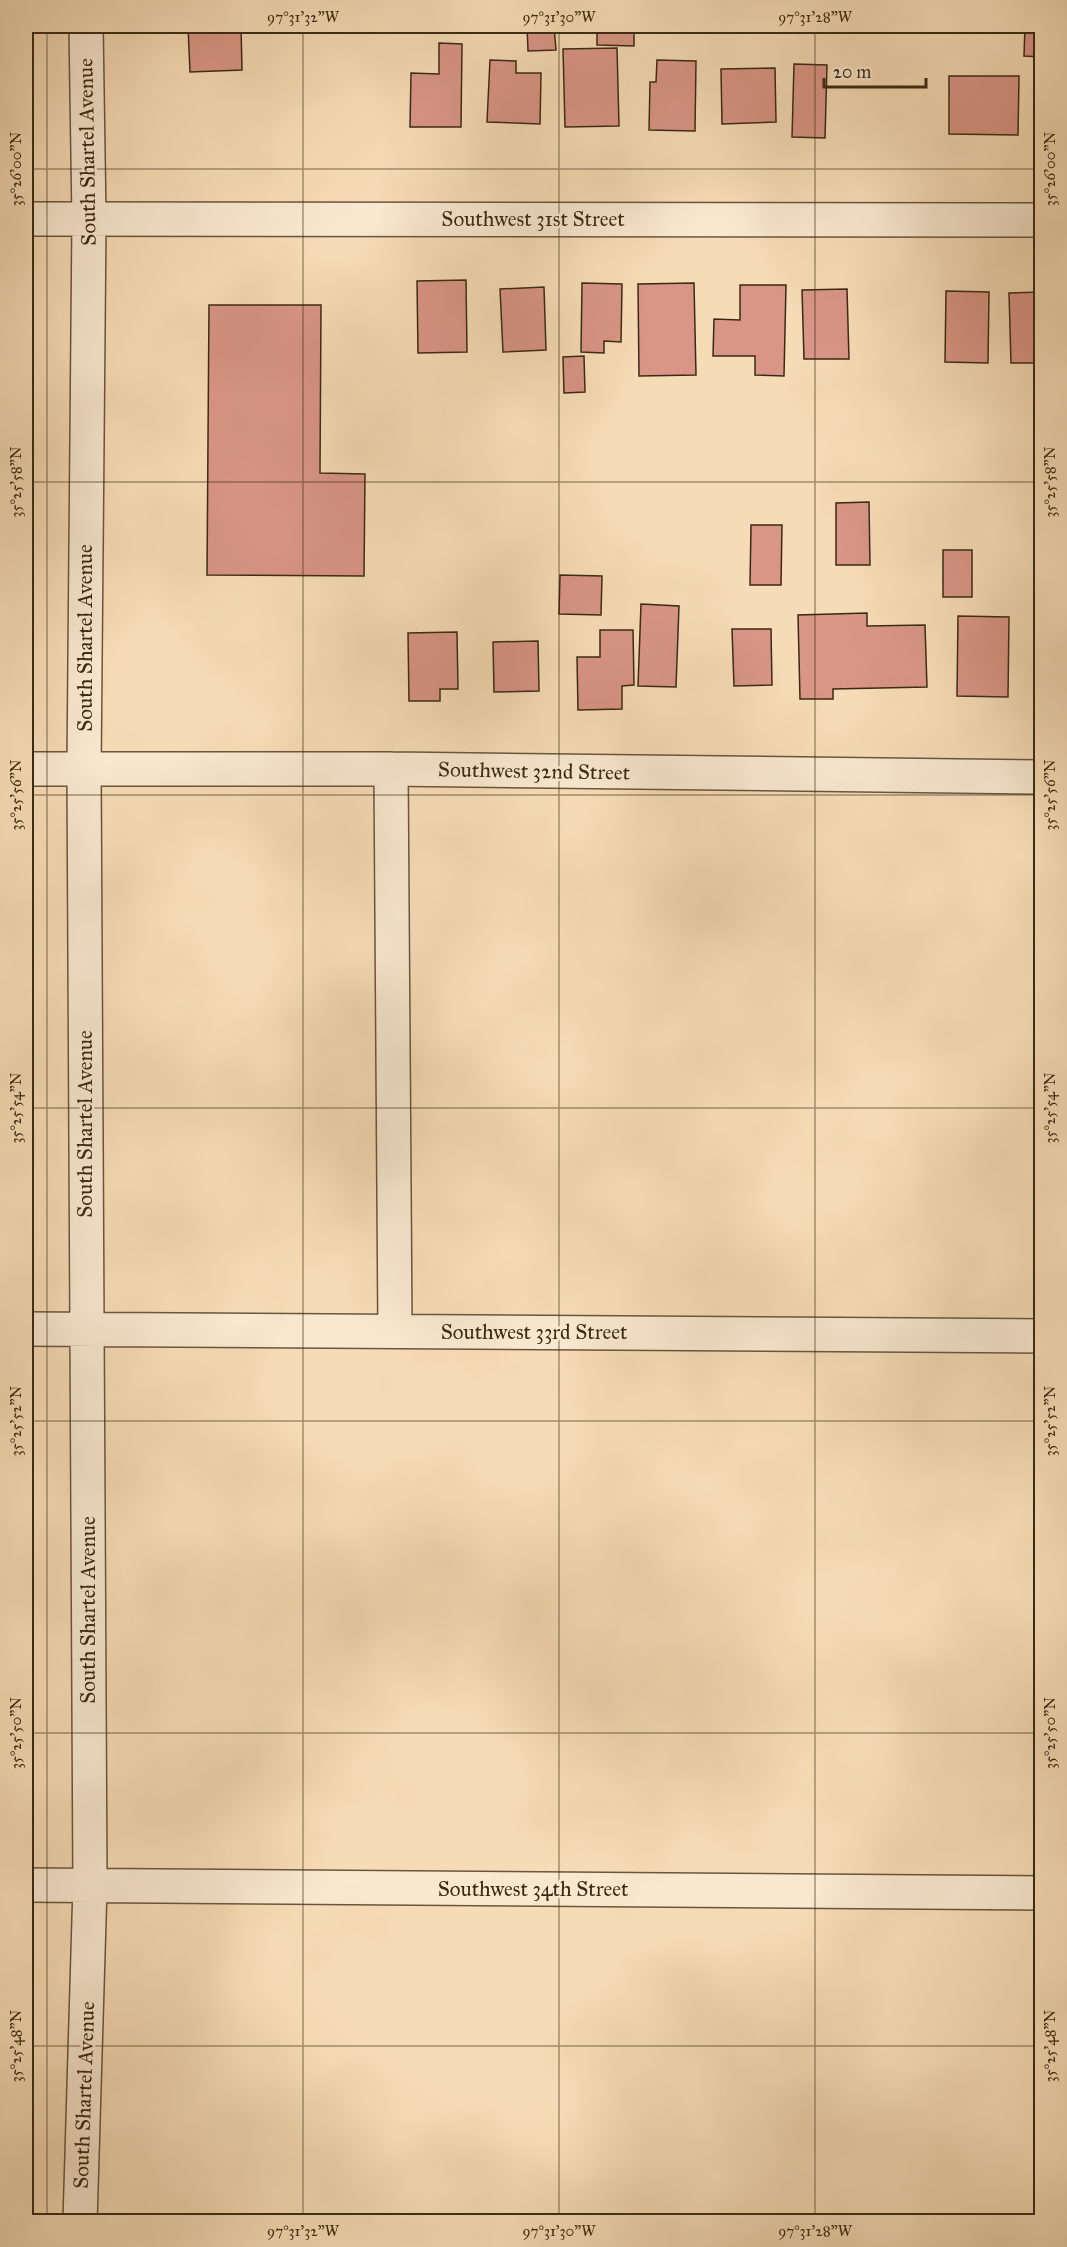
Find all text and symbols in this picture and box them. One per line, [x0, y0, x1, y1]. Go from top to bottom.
text: 97°31'32"W [267, 8, 340, 26]
text: 97°31'30"W [522, 8, 596, 26]
text: 97°31'28"W [778, 8, 853, 26]
scale bar [824, 51, 926, 89]
street label: South Shartel Avenue [72, 58, 102, 246]
text: 20 m [833, 61, 871, 83]
text: 35°26'00"N [7, 132, 25, 206]
text: 35°26'00"N [1041, 132, 1059, 206]
street label: Southwest 31st Street [441, 206, 625, 232]
text: 35°25'58"N [7, 446, 25, 518]
text: 35°25'58"N [1041, 446, 1059, 518]
street label: South Shartel Avenue [72, 544, 98, 732]
street label: Southwest 32nd Street [438, 756, 631, 786]
text: 35°25'56"N [7, 759, 25, 830]
text: 35°25'56"N [1041, 759, 1059, 830]
street label: South Shartel Avenue [72, 1030, 98, 1218]
text: 35°25'54"N [7, 1072, 25, 1144]
text: 35°25'54"N [1041, 1072, 1059, 1144]
street label: Southwest 33rd Street [441, 1319, 628, 1345]
text: 35°25'52"N [7, 1385, 25, 1456]
text: 35°25'52"N [1041, 1385, 1059, 1456]
street label: South Shartel Avenue [75, 1516, 101, 1704]
text: 35°25'50"N [7, 1697, 25, 1769]
text: 35°25'50"N [1041, 1697, 1059, 1769]
street label: Southwest 34th Street [438, 1876, 629, 1902]
street label: South Shartel Avenue [68, 2001, 100, 2189]
text: 35°25'48"N [7, 2010, 25, 2082]
text: 35°25'48"N [1041, 2010, 1059, 2082]
text: 97°31'32"W [267, 2222, 340, 2240]
text: 97°31'30"W [522, 2222, 596, 2240]
text: 97°31'28"W [778, 2222, 853, 2240]

